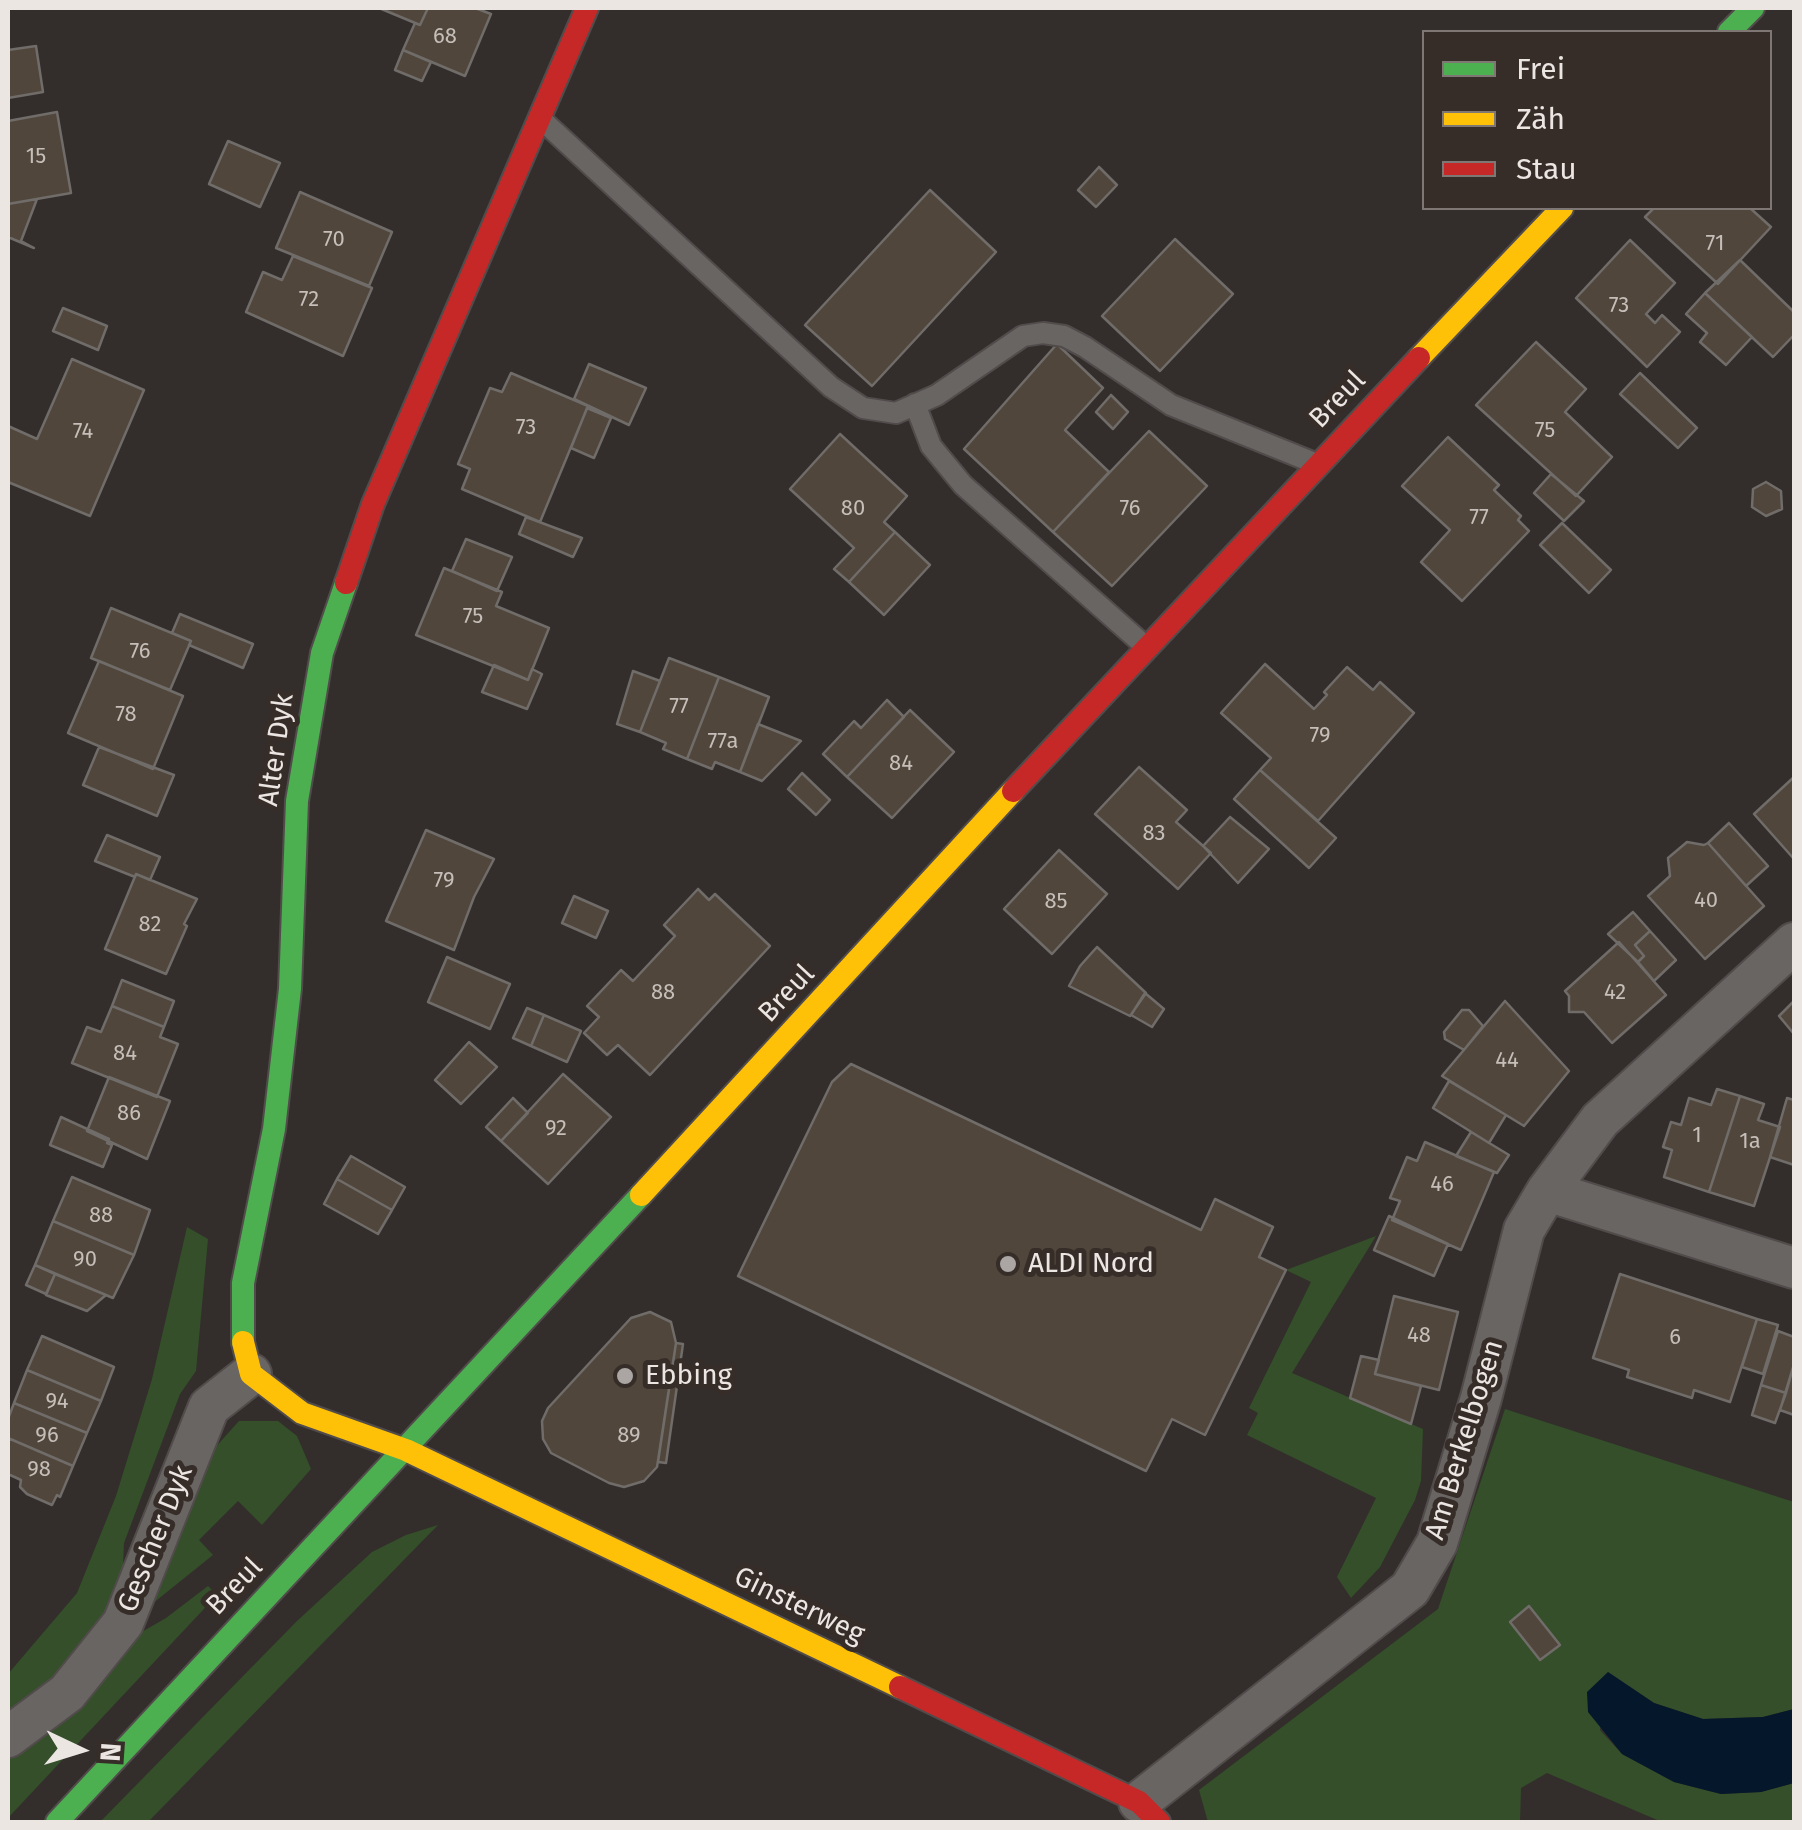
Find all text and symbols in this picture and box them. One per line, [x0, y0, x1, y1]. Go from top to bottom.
house number: 68 [433, 24, 457, 50]
legend [1422, 30, 1772, 210]
text: Frei [1516, 51, 1565, 87]
text: Zäh [1516, 101, 1565, 137]
house number: 15 [26, 144, 46, 170]
text: Stau [1516, 151, 1577, 187]
house number: 70 [323, 227, 345, 253]
house number: 71 [1706, 231, 1724, 257]
house number: 72 [299, 287, 319, 313]
house number: 73 [1609, 293, 1629, 319]
street label: Breul [1303, 364, 1373, 436]
house number: 73 [516, 415, 536, 441]
house number: 75 [1535, 418, 1555, 444]
house number: 74 [73, 419, 93, 445]
house number: 80 [841, 496, 865, 522]
house number: 76 [1120, 496, 1140, 522]
house number: 77 [1469, 505, 1489, 531]
house number: 75 [463, 604, 483, 630]
house number: 76 [130, 639, 150, 665]
street label: Alter Dyk [252, 691, 302, 809]
house number: 77 [669, 694, 689, 720]
house number: 78 [115, 702, 137, 728]
house number: 79 [1310, 723, 1330, 749]
house number: 77a [708, 729, 738, 755]
house number: 84 [889, 751, 913, 777]
house number: 83 [1142, 821, 1166, 847]
house number: 79 [434, 868, 454, 894]
house number: 40 [1694, 888, 1718, 914]
house number: 85 [1044, 889, 1068, 915]
house number: 82 [139, 912, 161, 938]
street label: Breul [752, 958, 822, 1030]
house number: 88 [651, 980, 675, 1006]
house number: 42 [1604, 980, 1626, 1006]
house number: 84 [113, 1041, 137, 1067]
house number: 44 [1495, 1048, 1519, 1074]
house number: 86 [117, 1101, 141, 1127]
house number: 92 [545, 1116, 567, 1142]
house number: 1 [1692, 1123, 1702, 1149]
house number: 1a [1739, 1129, 1761, 1155]
house number: 46 [1430, 1172, 1454, 1198]
house number: 88 [89, 1203, 113, 1229]
house number: 90 [73, 1247, 97, 1273]
place label: ALDI Nord [1028, 1247, 1154, 1281]
marker: ALDI Nord [997, 1253, 1019, 1275]
house number: 48 [1407, 1323, 1431, 1349]
house number: 6 [1669, 1325, 1681, 1351]
street label: Am Berkelbogen [1419, 1336, 1511, 1544]
place label: Ebbing [645, 1359, 732, 1393]
marker: Ebbing [614, 1365, 636, 1387]
house number: 94 [45, 1389, 69, 1415]
house number: 96 [35, 1423, 59, 1449]
house number: 89 [617, 1423, 641, 1449]
house number: 98 [27, 1457, 51, 1483]
street label: Gescher Dyk [111, 1461, 201, 1617]
street label: Breul [200, 1551, 270, 1623]
street label: Ginsterweg [728, 1560, 870, 1652]
north arrow [30, 1700, 130, 1800]
text: N [93, 1742, 128, 1763]

